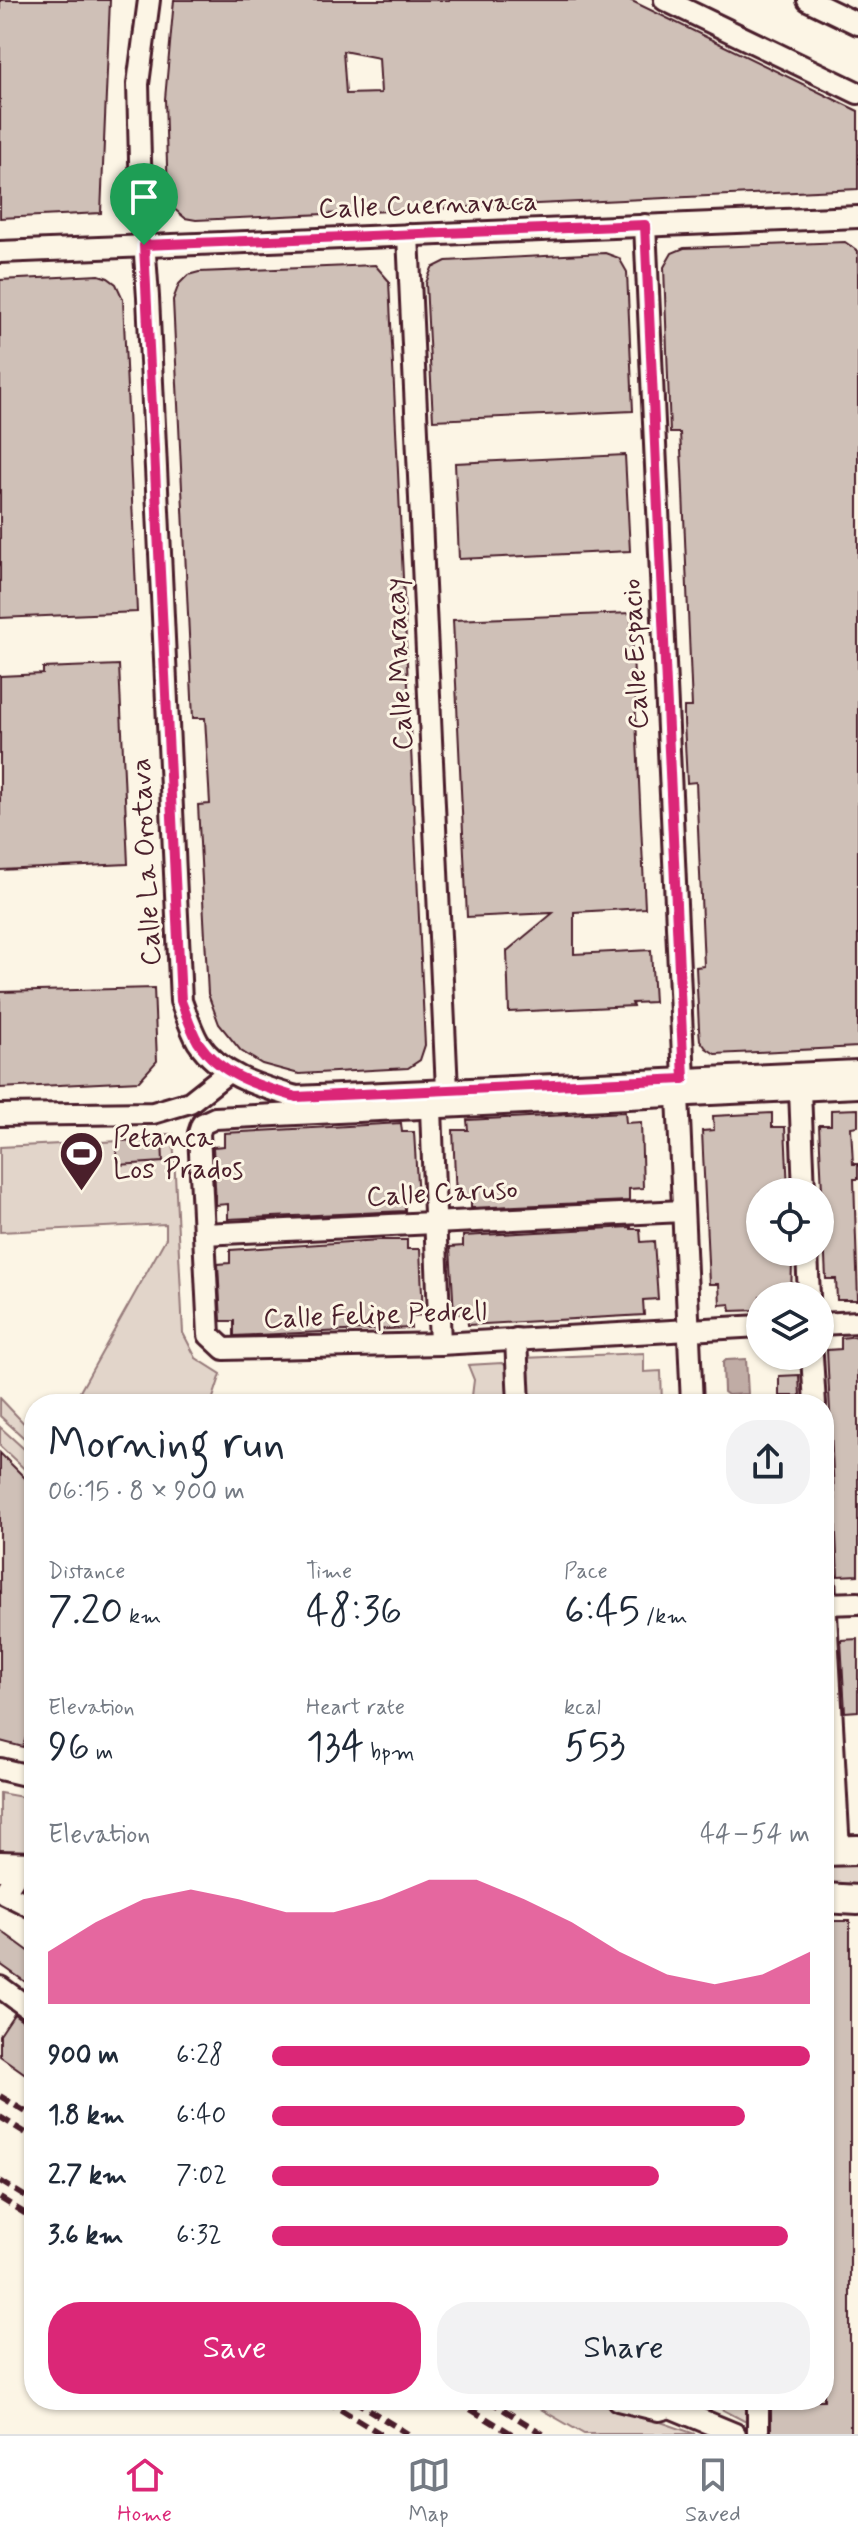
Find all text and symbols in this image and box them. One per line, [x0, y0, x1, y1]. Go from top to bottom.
pin [110, 163, 178, 245]
icon: arrive [122, 175, 166, 219]
street label: Calle Cuernavaca [318, 184, 538, 228]
street label: Calle Maracay [377, 577, 423, 751]
street label: Calle Espacio [614, 578, 658, 730]
street label: Calle La Orotava [123, 757, 171, 967]
place label: Petanca Los Prados [113, 1120, 243, 1189]
sports icon: Petanca Los Prados [58, 1130, 106, 1193]
street label: Calle Caruso [365, 1172, 519, 1216]
map controls [746, 1178, 834, 1370]
button: locate [746, 1178, 834, 1266]
button: layers [746, 1282, 834, 1370]
street label: Calle Felipe Pedrell [263, 1294, 487, 1338]
text: Morning run [48, 1416, 285, 1474]
button: share [726, 1420, 810, 1504]
text: 06:15 · 8 × 900 m [48, 1475, 245, 1509]
text: Distance [48, 1558, 125, 1586]
text: Time [306, 1558, 352, 1586]
text: Pace [564, 1558, 608, 1586]
text: 7.20 [48, 1586, 123, 1638]
text: 48:36 [306, 1586, 402, 1638]
text: 6:45 [564, 1586, 640, 1638]
text: km [123, 1603, 161, 1631]
text: /km [640, 1603, 687, 1631]
text: Elevation [48, 1694, 135, 1722]
text: Heart rate [306, 1694, 405, 1722]
text: kcal [564, 1694, 601, 1722]
text: 96 [48, 1722, 90, 1774]
text: 134 [306, 1722, 364, 1774]
text: 553 [564, 1722, 626, 1774]
text: m [90, 1739, 113, 1767]
text: bpm [364, 1739, 415, 1767]
text: Elevation [48, 1818, 150, 1852]
text: 44–54 m [700, 1818, 810, 1852]
text: 900 m [48, 2039, 119, 2073]
text: 6:28 [176, 2039, 223, 2073]
text: 1.8 km [48, 2099, 125, 2133]
text: 6:40 [176, 2099, 226, 2133]
text: 2.7 km [48, 2159, 127, 2193]
text: 7:02 [176, 2159, 227, 2193]
text: 3.6 km [48, 2219, 123, 2253]
text: 6:32 [176, 2219, 222, 2253]
button: Save [48, 2302, 421, 2394]
button: Share [437, 2302, 810, 2394]
tab: Home [117, 2453, 172, 2529]
tab: Map [407, 2453, 451, 2529]
tab: Saved [685, 2453, 741, 2529]

